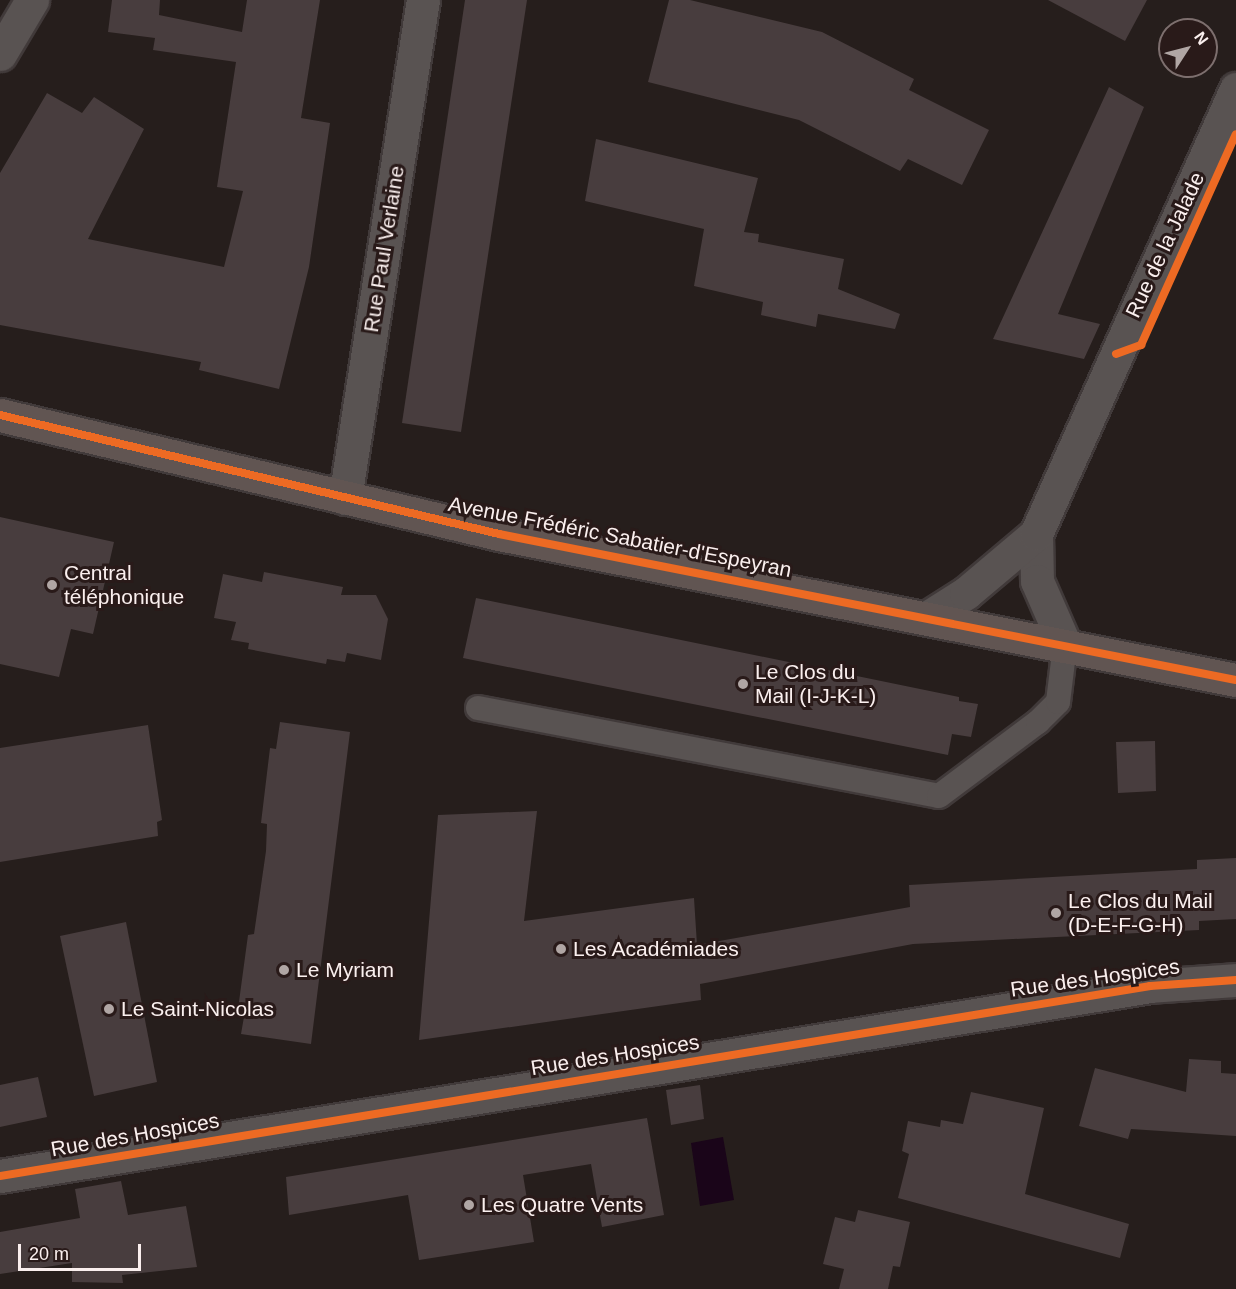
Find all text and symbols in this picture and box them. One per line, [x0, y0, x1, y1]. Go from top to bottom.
north arrow [1158, 18, 1218, 78]
text: N [1191, 29, 1212, 48]
street label: Rue Paul Verlaine [358, 164, 410, 334]
street label: Rue de la Jalade [1120, 168, 1210, 322]
street label: Avenue Frédéric Sabatier-d'Espeyran [446, 491, 794, 583]
place label: Central téléphonique [64, 560, 184, 610]
marker: Central téléphonique [45, 578, 59, 592]
place label: Le Clos du Mail (I-J-K-L) [755, 659, 876, 709]
marker: Le Clos du Mail (I-J-K-L) [736, 677, 750, 691]
place label: Le Clos du Mail (D-E-F-G-H) [1068, 888, 1213, 938]
marker: Le Clos du Mail (D-E-F-G-H) [1049, 906, 1063, 920]
place label: Les Académiades [573, 936, 740, 962]
marker: Les Académiades [554, 942, 568, 956]
street label: Rue des Hospices [1009, 954, 1181, 1002]
place label: Le Myriam [296, 957, 394, 983]
marker: Le Myriam [277, 963, 291, 977]
place label: Le Saint-Nicolas [121, 996, 274, 1022]
marker: Le Saint-Nicolas [102, 1002, 116, 1016]
street label: Rue des Hospices [529, 1029, 701, 1081]
street label: Rue des Hospices [49, 1108, 221, 1162]
place label: Les Quatre Vents [481, 1192, 643, 1218]
marker: Les Quatre Vents [462, 1198, 476, 1212]
scale bar [21, 1232, 144, 1270]
text: 20 m [29, 1244, 69, 1264]

